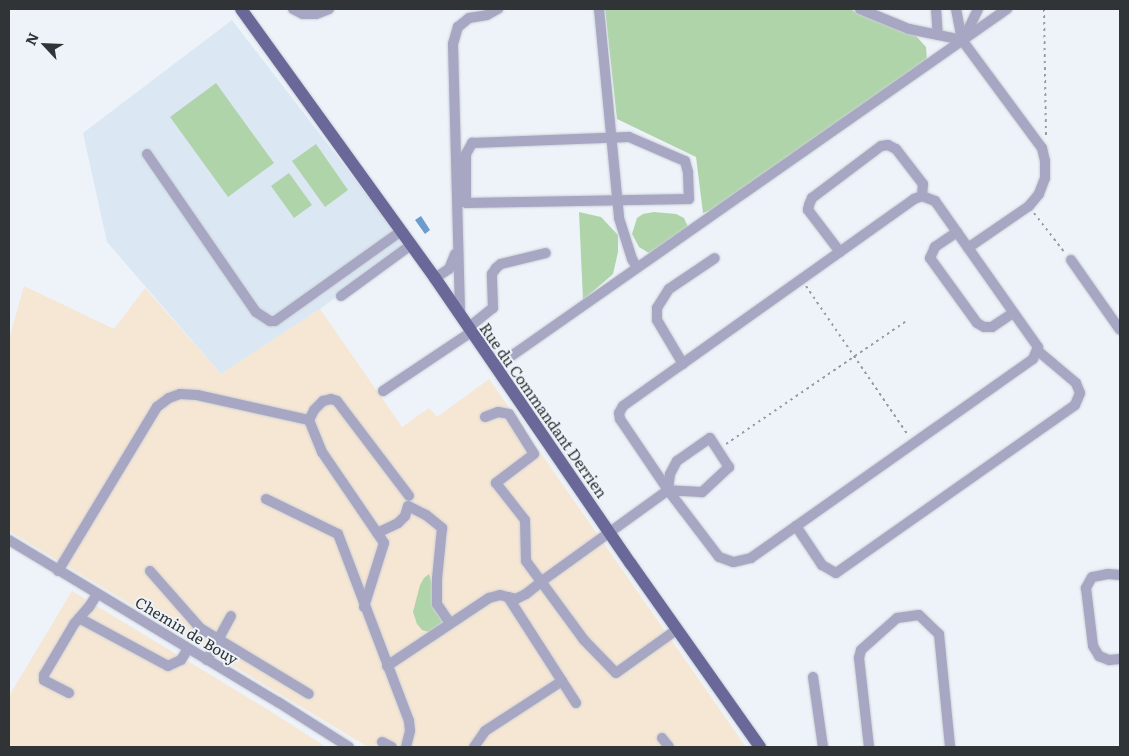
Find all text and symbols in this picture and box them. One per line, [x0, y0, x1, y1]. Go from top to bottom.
north arrow [20, 20, 70, 70]
text: N [20, 29, 43, 48]
street label: Rue du Commandant Derrien [477, 319, 611, 501]
street label: Chemin de Bouy [132, 592, 242, 668]

